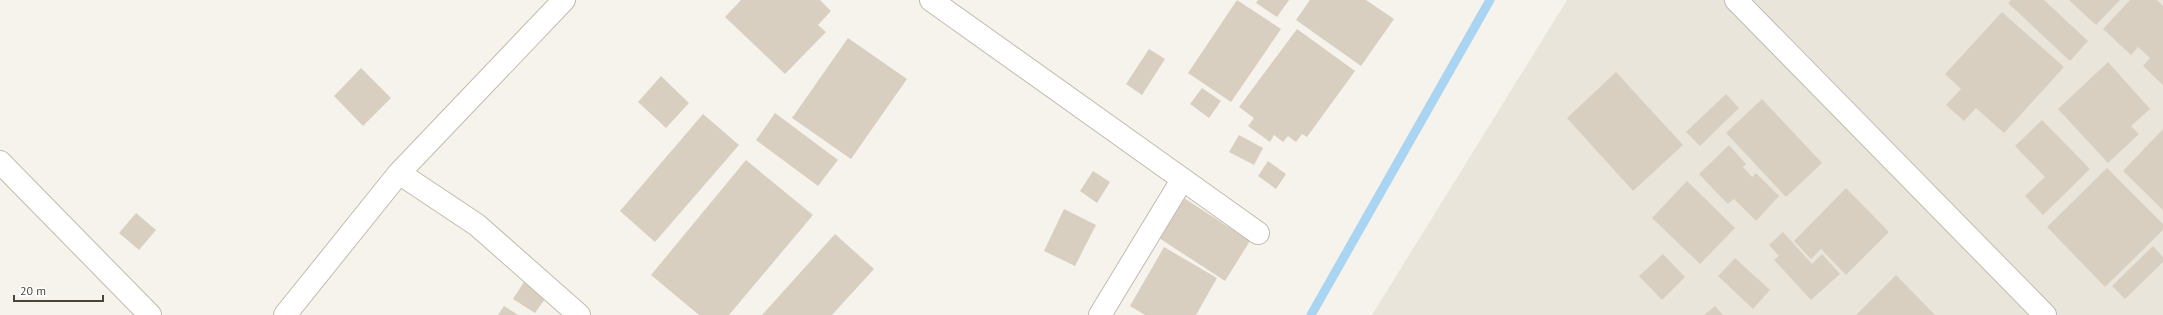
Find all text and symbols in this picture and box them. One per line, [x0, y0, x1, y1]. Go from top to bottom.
scale bar [14, 277, 103, 303]
text: 20 m [20, 283, 46, 298]

